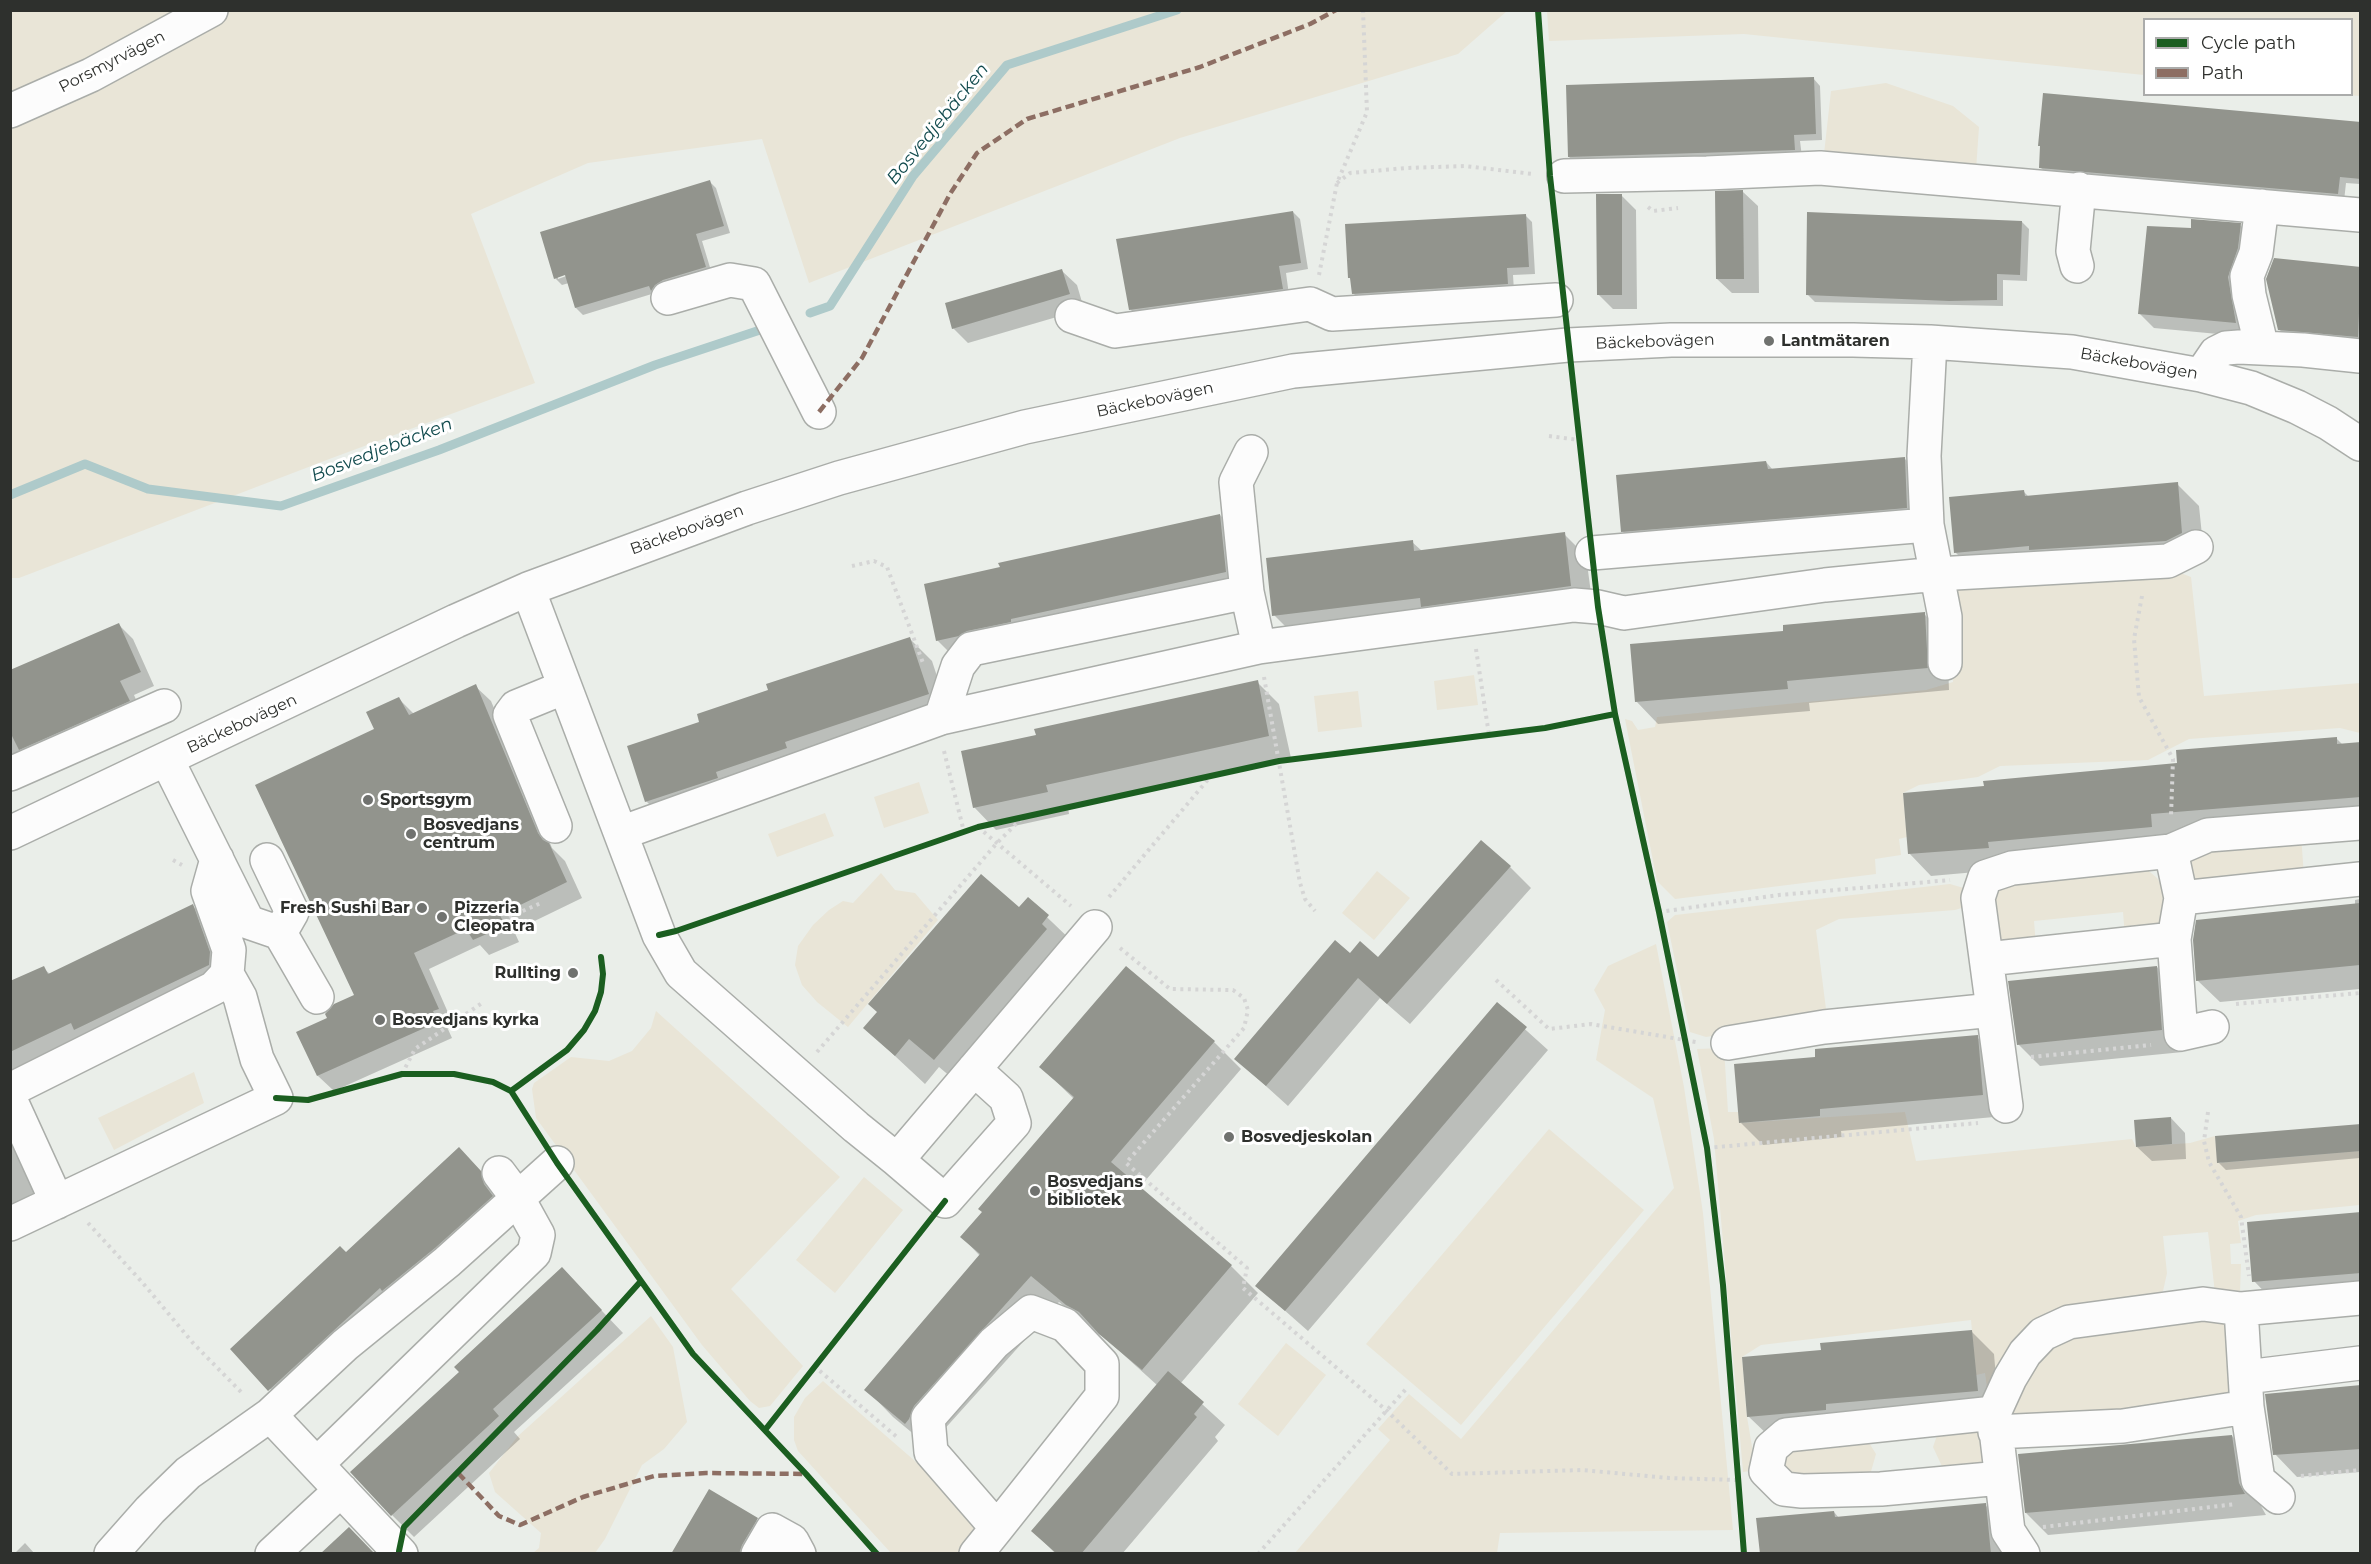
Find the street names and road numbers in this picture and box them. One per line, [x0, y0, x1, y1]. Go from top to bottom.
street label: Porsmyrvägen [56, 27, 168, 97]
street label: Bäckebovägen [1595, 330, 1715, 354]
street label: Bäckebovägen [2079, 344, 2199, 384]
street label: Bäckebovägen [1095, 378, 1215, 422]
street label: Bäckebovägen [628, 501, 746, 559]
street label: Bäckebovägen [184, 690, 300, 758]

